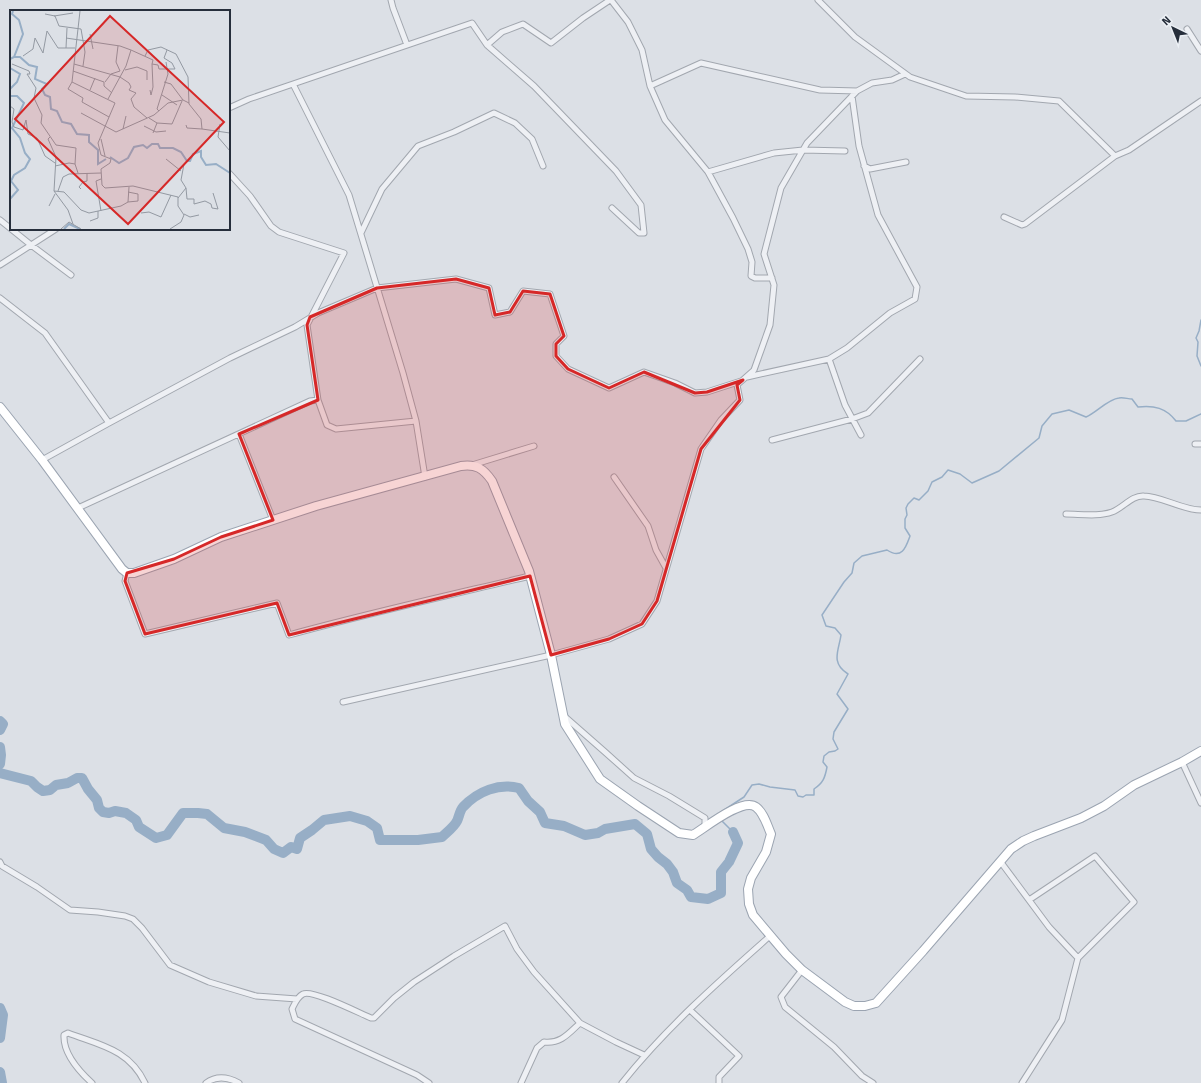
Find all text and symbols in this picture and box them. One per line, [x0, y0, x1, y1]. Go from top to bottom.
north arrow [1153, 8, 1193, 48]
inset map [10, 10, 230, 230]
text: N [1159, 14, 1174, 28]

